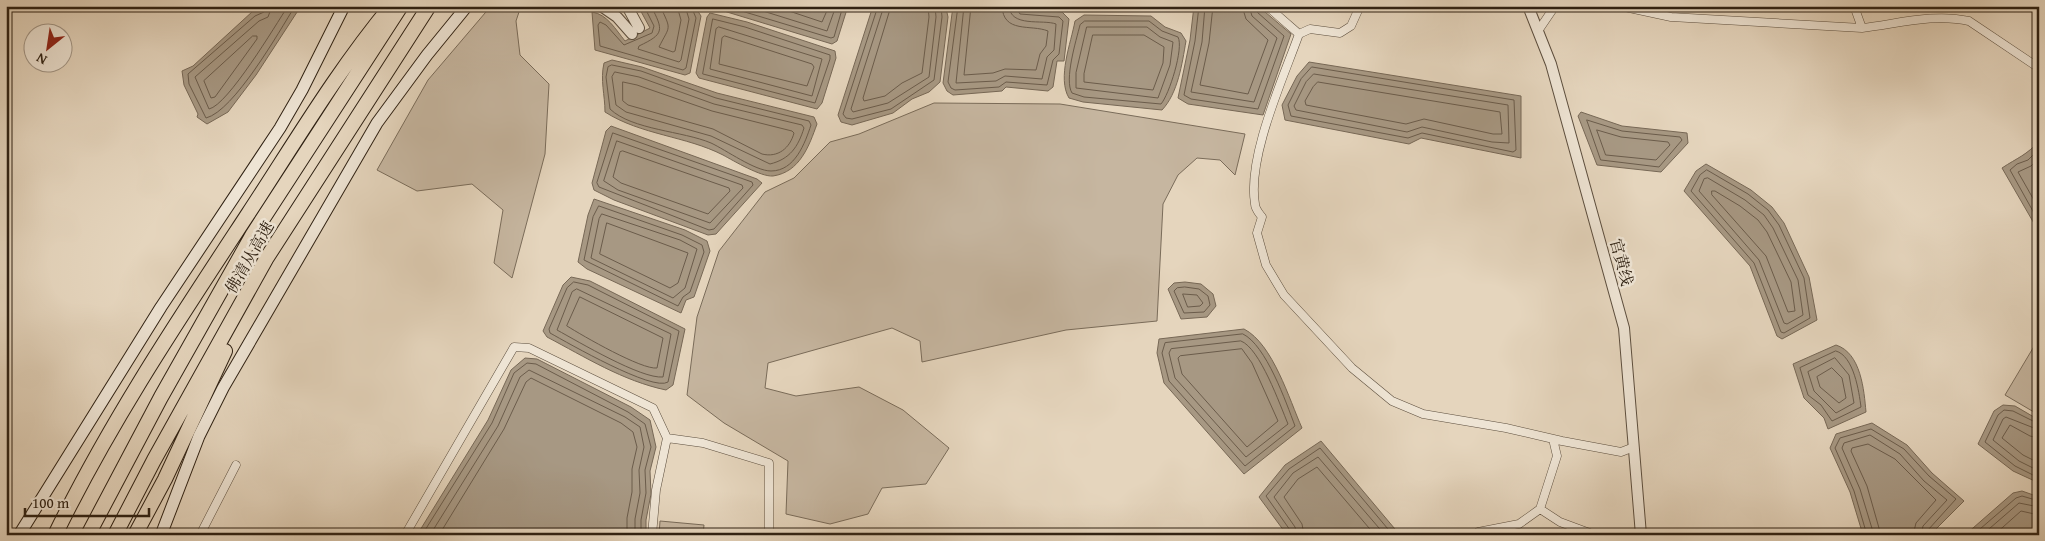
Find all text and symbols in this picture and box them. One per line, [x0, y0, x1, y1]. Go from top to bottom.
north arrow [22, 22, 72, 72]
text: N [32, 48, 51, 70]
street label: 佛清从高速 [219, 216, 279, 298]
street label: 官黄线 [1604, 236, 1640, 288]
scale bar [25, 486, 149, 518]
text: 100 m [32, 492, 70, 513]

